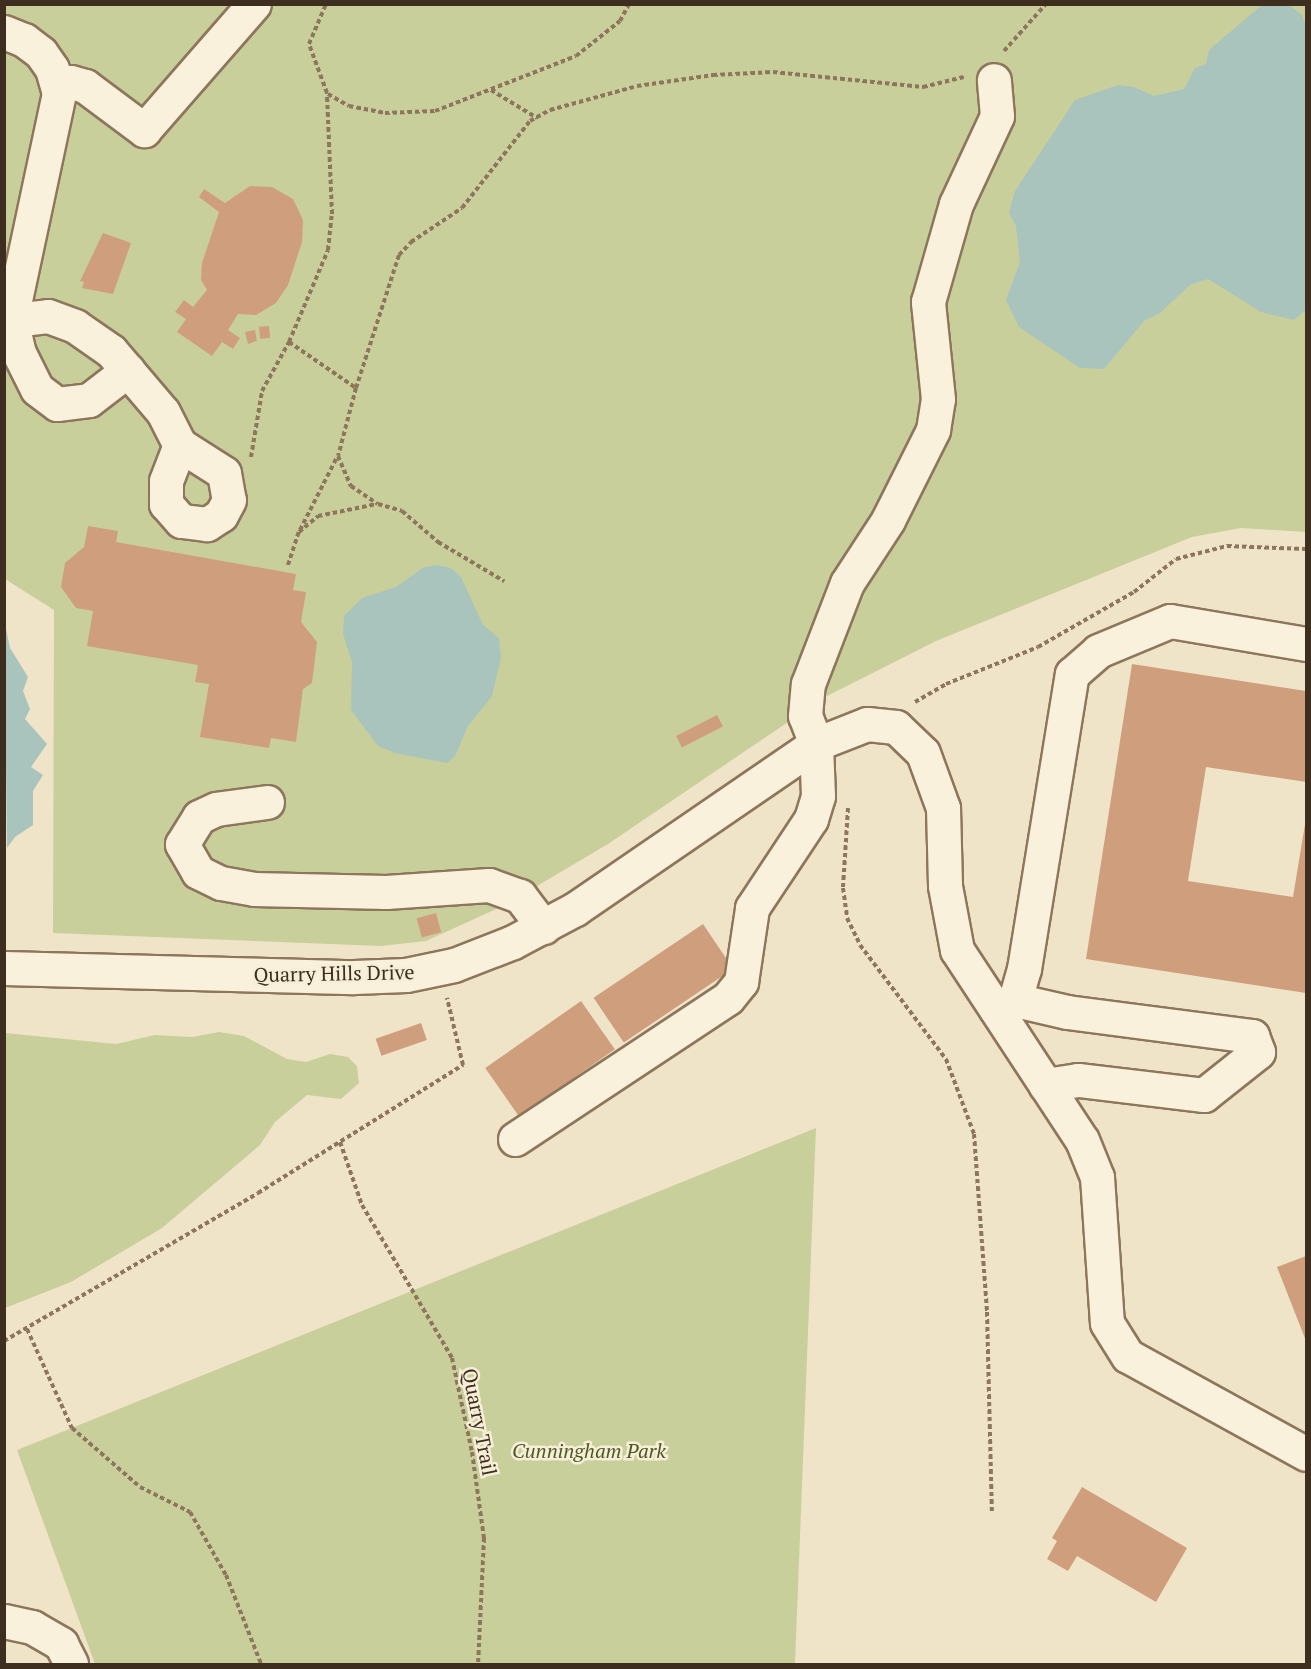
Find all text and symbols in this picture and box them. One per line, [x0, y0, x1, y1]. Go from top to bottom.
street label: Quarry Hills Drive [253, 960, 415, 986]
street label: Quarry Trail [458, 1366, 502, 1478]
park label: Cunningham Park [512, 1438, 666, 1462]

